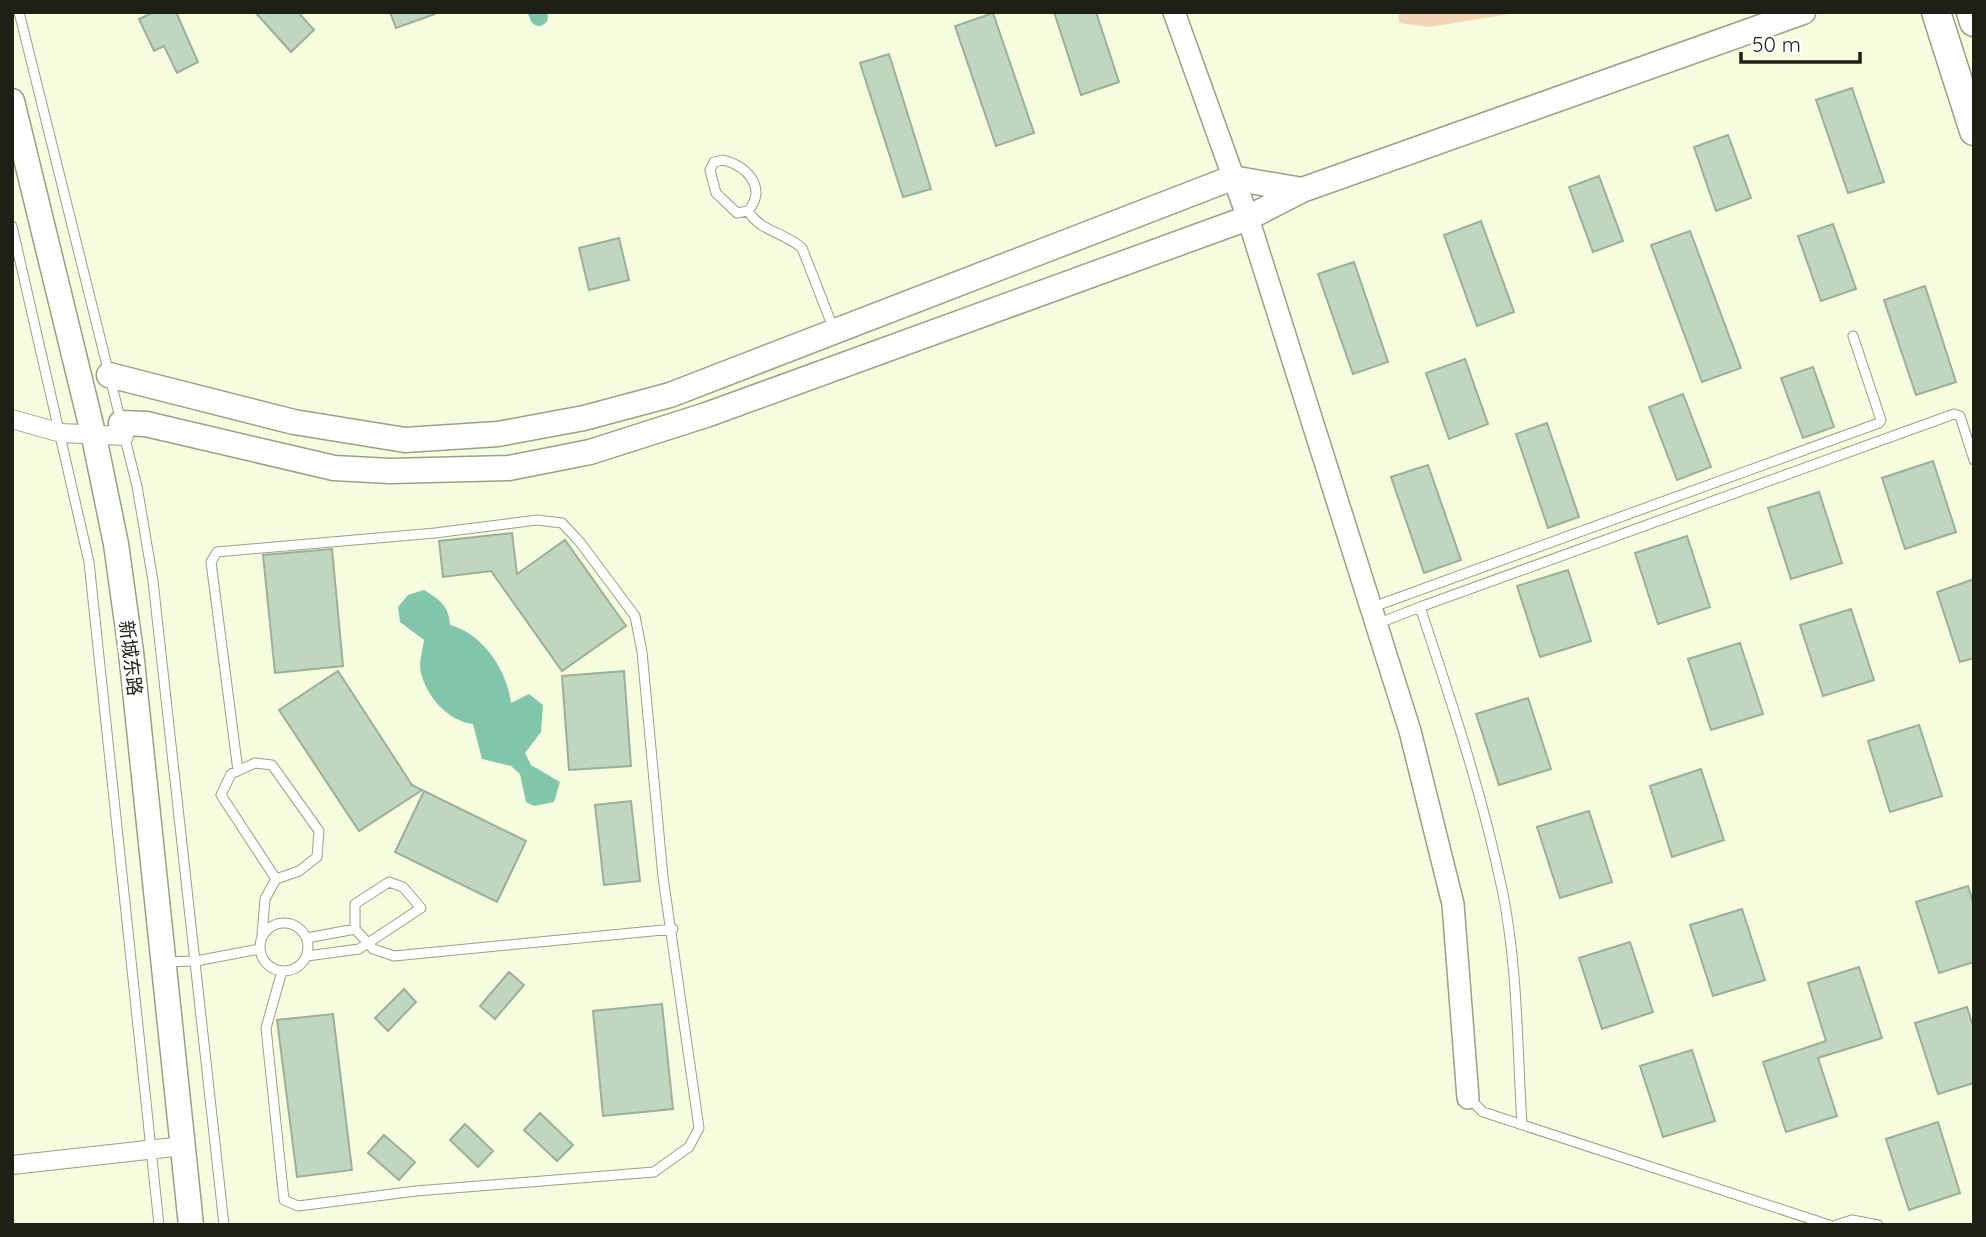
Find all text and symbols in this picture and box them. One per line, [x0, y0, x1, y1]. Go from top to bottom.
scale bar [1741, 21, 1860, 65]
text: 50 m [1752, 31, 1801, 57]
street label: 新城东路 [114, 619, 148, 697]

